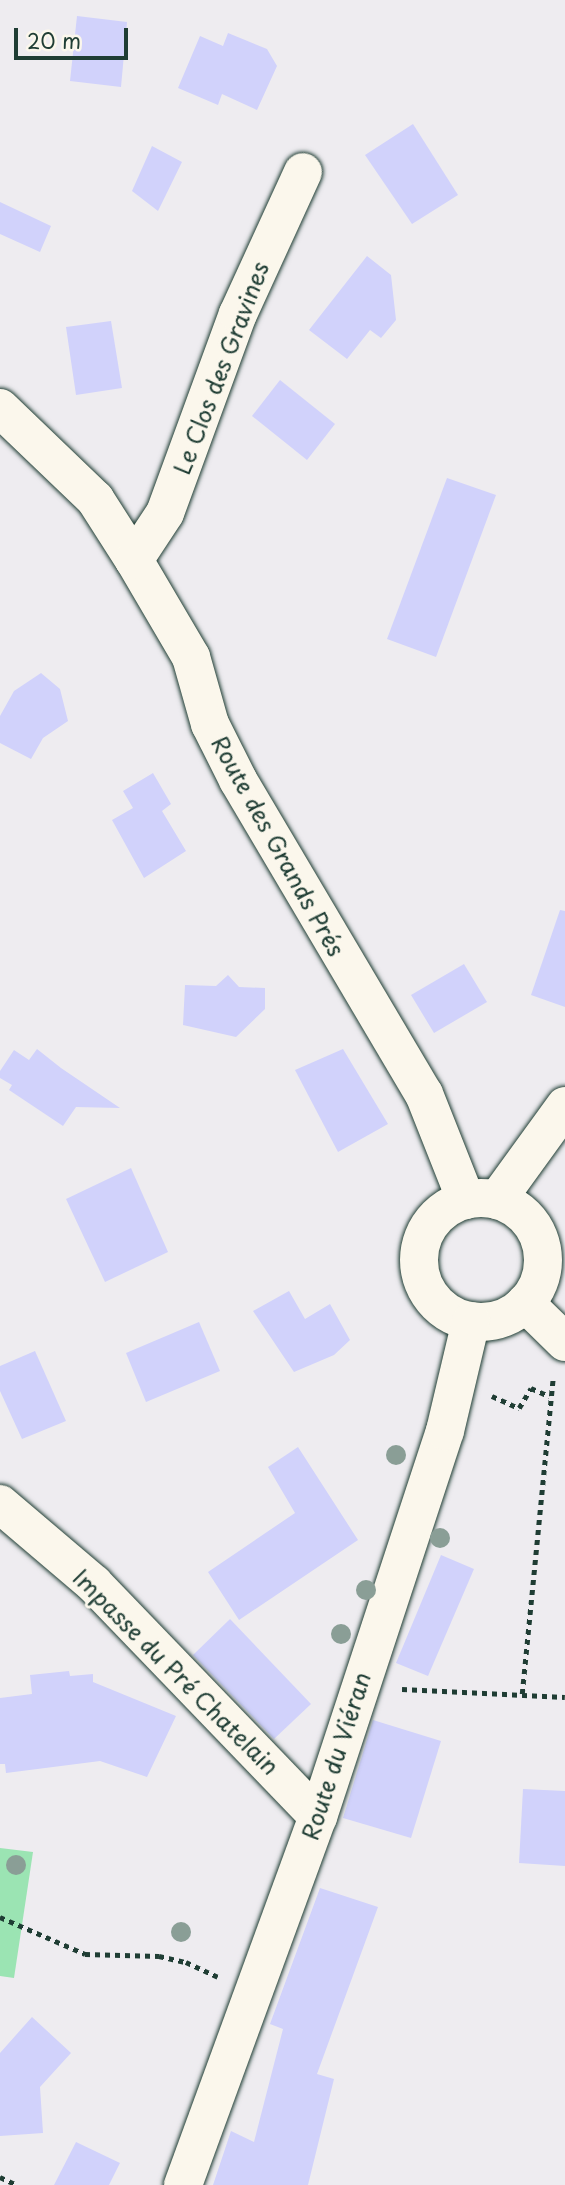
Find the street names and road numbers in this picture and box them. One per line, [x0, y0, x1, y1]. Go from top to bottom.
street label: Le Clos des Gravines [167, 256, 275, 480]
street label: Route des Grands Prés [206, 730, 350, 962]
street label: Impasse du Pré Chatelain [66, 1562, 286, 1782]
street label: Route du Viéran [296, 1668, 376, 1844]

